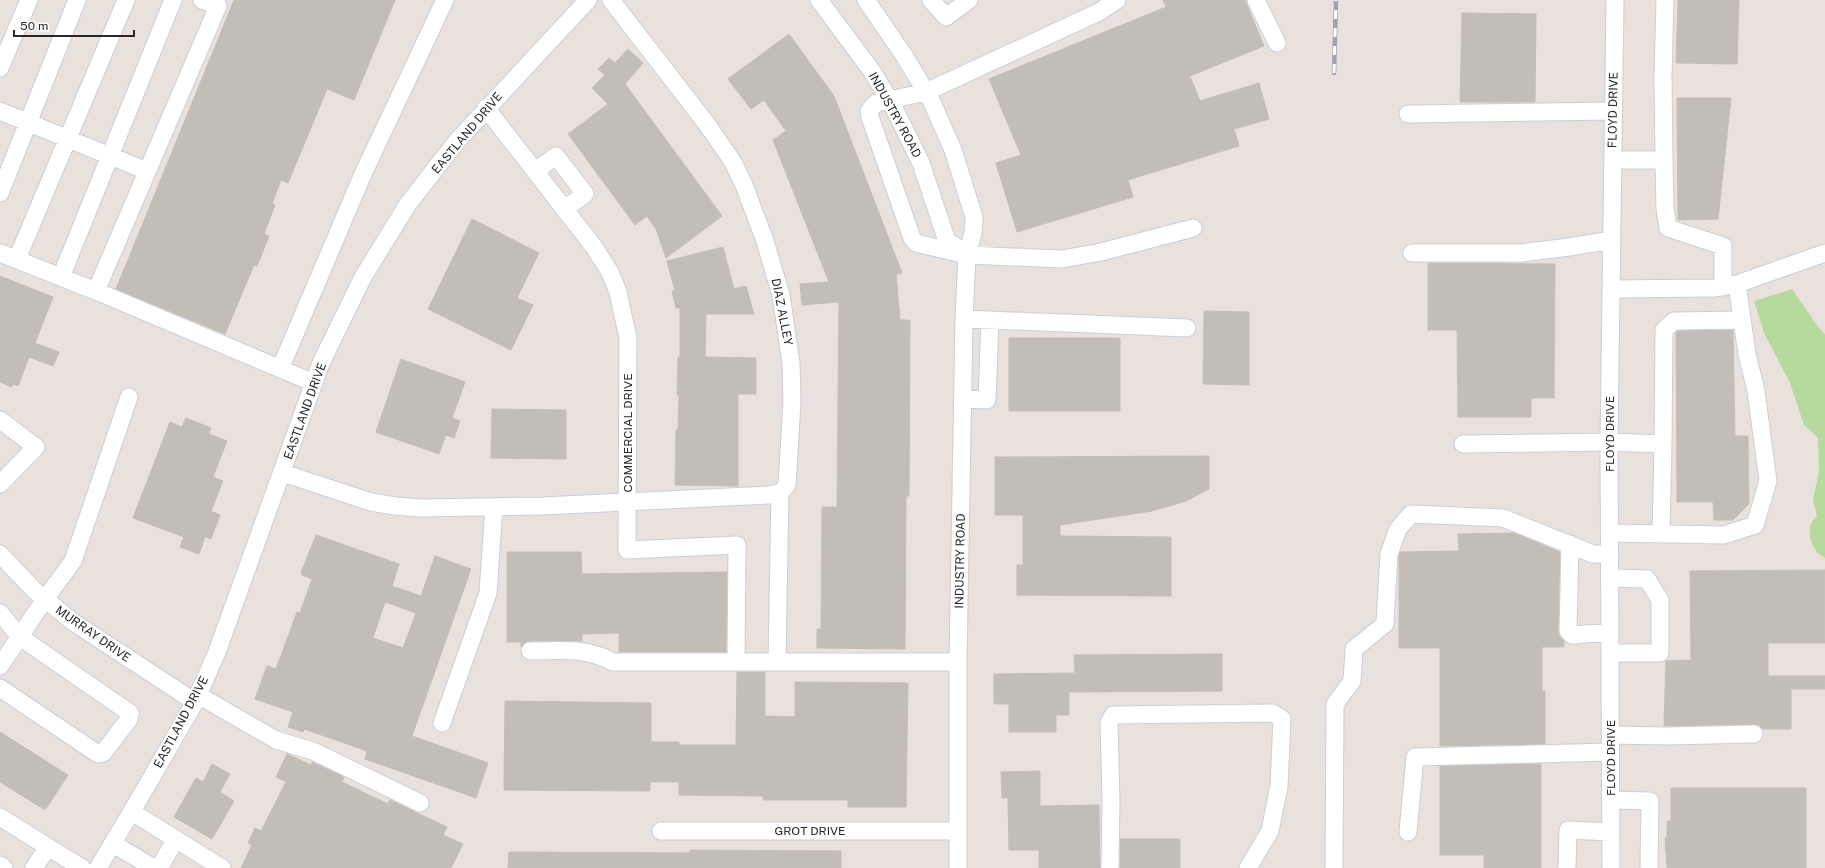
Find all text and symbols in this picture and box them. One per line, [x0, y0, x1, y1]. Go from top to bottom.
scale bar [14, 12, 134, 38]
text: 50 m [20, 19, 48, 33]
street label: INDUSTRY ROAD [866, 70, 924, 160]
street label: FLOYD DRIVE [1605, 72, 1621, 148]
street label: EASTLAND DRIVE [429, 89, 505, 177]
street label: DIAZ ALLEY [769, 277, 796, 348]
street label: EASTLAND DRIVE [281, 361, 329, 461]
street label: COMMERCIAL DRIVE [621, 373, 635, 493]
street label: FLOYD DRIVE [1603, 396, 1617, 472]
street label: INDUSTRY ROAD [952, 513, 968, 609]
street label: MURRAY DRIVE [53, 603, 133, 665]
street label: EASTLAND DRIVE [151, 674, 211, 770]
street label: FLOYD DRIVE [1604, 720, 1618, 796]
street label: GROT DRIVE [774, 824, 846, 838]

